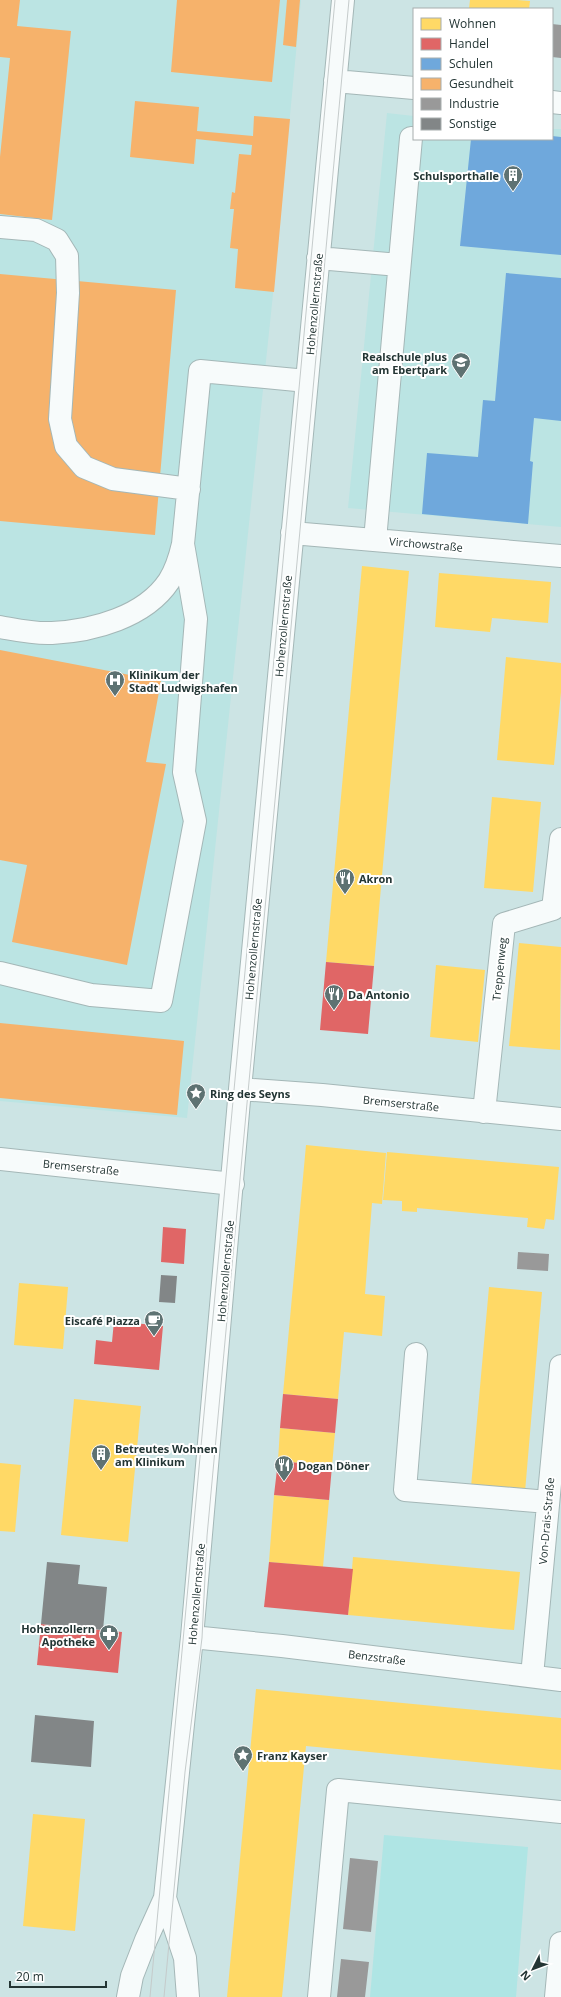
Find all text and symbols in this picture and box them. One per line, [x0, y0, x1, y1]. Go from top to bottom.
legend [413, 8, 553, 140]
text: Wohnen [449, 15, 496, 32]
text: Handel [449, 35, 489, 52]
text: Schulen [449, 55, 493, 72]
text: Gesundheit [449, 75, 514, 92]
text: Industrie [449, 95, 499, 112]
text: Sonstige [449, 115, 497, 132]
building icon: Schulsporthalle [502, 164, 524, 192]
place label: Schulsporthalle [413, 168, 499, 183]
street label: Hohenzollernstraße [302, 253, 326, 355]
place label: Realschule plus am Ebertpark [362, 349, 448, 377]
school or university icon: Realschule plus am Ebertpark [450, 351, 472, 379]
street label: Virchowstraße [389, 533, 463, 555]
street label: Hohenzollernstraße [271, 575, 295, 677]
place label: Klinikum der Stadt Ludwigshafen [129, 667, 238, 695]
hospital icon: Klinikum der Stadt Ludwigshafen [104, 669, 126, 697]
restaurant icon: Akron [334, 867, 356, 895]
place label: Akron [359, 871, 392, 886]
street label: Hohenzollernstraße [241, 898, 265, 1000]
street label: Treppenweg [488, 936, 510, 1002]
restaurant icon: Da Antonio [323, 983, 345, 1011]
place label: Da Antonio [348, 987, 410, 1002]
place icon: Ring des Seyns [185, 1082, 207, 1110]
place label: Ring des Seyns [210, 1086, 291, 1101]
street label: Bremserstraße [362, 1092, 440, 1114]
street label: Bremserstraße [42, 1156, 120, 1178]
street label: Hohenzollernstraße [213, 1220, 237, 1322]
cafe icon: Eiscafé Piazza [143, 1309, 165, 1337]
place label: Eiscafé Piazza [65, 1313, 140, 1328]
place label: Betreutes Wohnen am Klinikum [115, 1441, 218, 1469]
building icon: Betreutes Wohnen am Klinikum [90, 1443, 112, 1471]
restaurant icon: Dogan Döner [273, 1454, 295, 1482]
place label: Dogan Döner [298, 1458, 370, 1473]
street label: Von-Drais-Straße [535, 1477, 557, 1565]
street label: Hohenzollernstraße [184, 1543, 208, 1645]
place label: Hohenzollern Apotheke [21, 1621, 95, 1649]
pharmacy icon: Hohenzollern Apotheke [98, 1623, 120, 1651]
street label: Benzstraße [347, 1646, 407, 1668]
place icon: Franz Kayser [232, 1744, 254, 1772]
place label: Franz Kayser [257, 1748, 327, 1763]
north arrow [513, 1949, 553, 1989]
scale bar [10, 1963, 106, 1989]
text: 20 m [16, 1968, 44, 1985]
text: N [517, 1968, 534, 1984]

